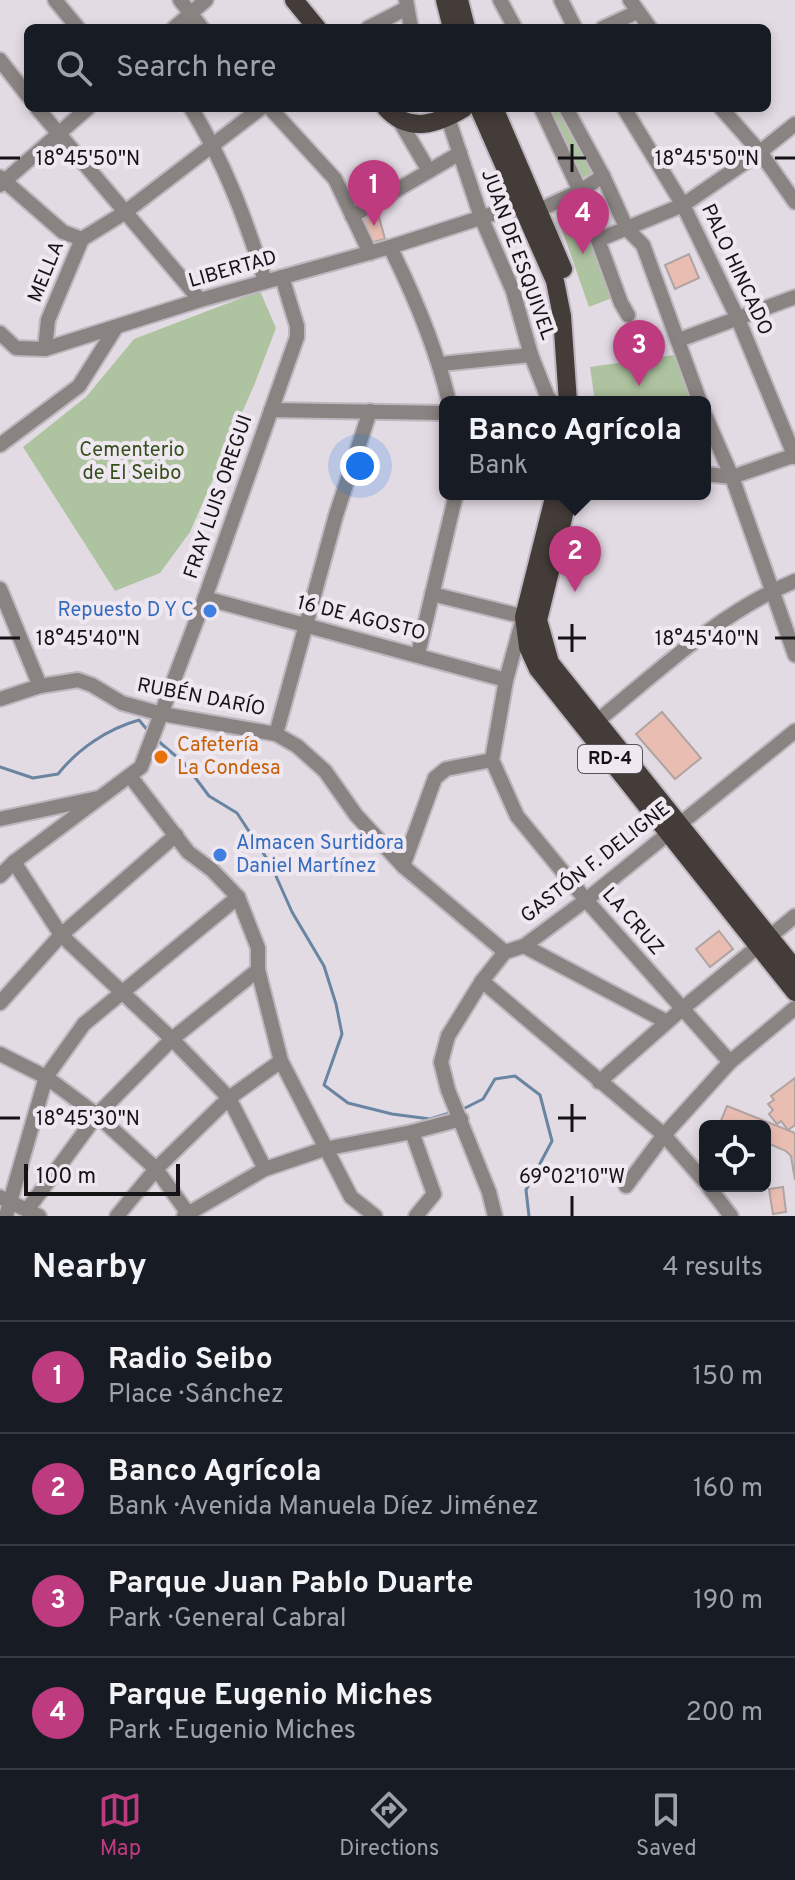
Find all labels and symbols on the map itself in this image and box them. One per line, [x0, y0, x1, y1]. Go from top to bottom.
text: 18°45'50"N [36, 147, 140, 173]
text: 18°45'50"N [655, 147, 759, 173]
pin: 1 [348, 160, 400, 226]
street label: JUAN DE ESQUIVEL [474, 166, 560, 344]
pin: 4 [557, 188, 609, 254]
street label: PALO HINCADO [694, 200, 778, 340]
street label: MELLA [23, 237, 71, 307]
street label: LIBERTAD [186, 245, 280, 295]
pin: 3 [613, 320, 665, 386]
street label: FRAY LUIS OREGUI [179, 411, 259, 583]
park label: Cementerio de El Seibo [79, 438, 185, 487]
your location [340, 446, 380, 486]
pin: 2 [549, 526, 601, 592]
street label: 16 DE AGOSTO [294, 590, 428, 648]
place label: Repuesto D Y C [58, 598, 194, 624]
marker: Repuesto D Y C [201, 602, 219, 620]
text: 18°45'40"N [36, 627, 140, 653]
text: 18°45'40"N [655, 627, 759, 653]
street label: RUBÉN DARÍO [135, 671, 268, 723]
place label: Cafetería La Condesa [177, 733, 281, 782]
road number: RD-4 [578, 745, 642, 773]
marker: Cafetería La Condesa [152, 748, 170, 766]
street label: GASTÓN F. DELIGNE [515, 795, 676, 930]
place label: Almacen Surtidora Daniel Martínez [236, 831, 404, 880]
marker: Almacen Surtidora Daniel Martínez [211, 846, 229, 864]
street label: LA CRUZ [595, 883, 669, 961]
text: 18°45'30"N [36, 1107, 140, 1133]
scale bar [24, 1160, 180, 1196]
text: 69°02'10"W [519, 1165, 625, 1191]

